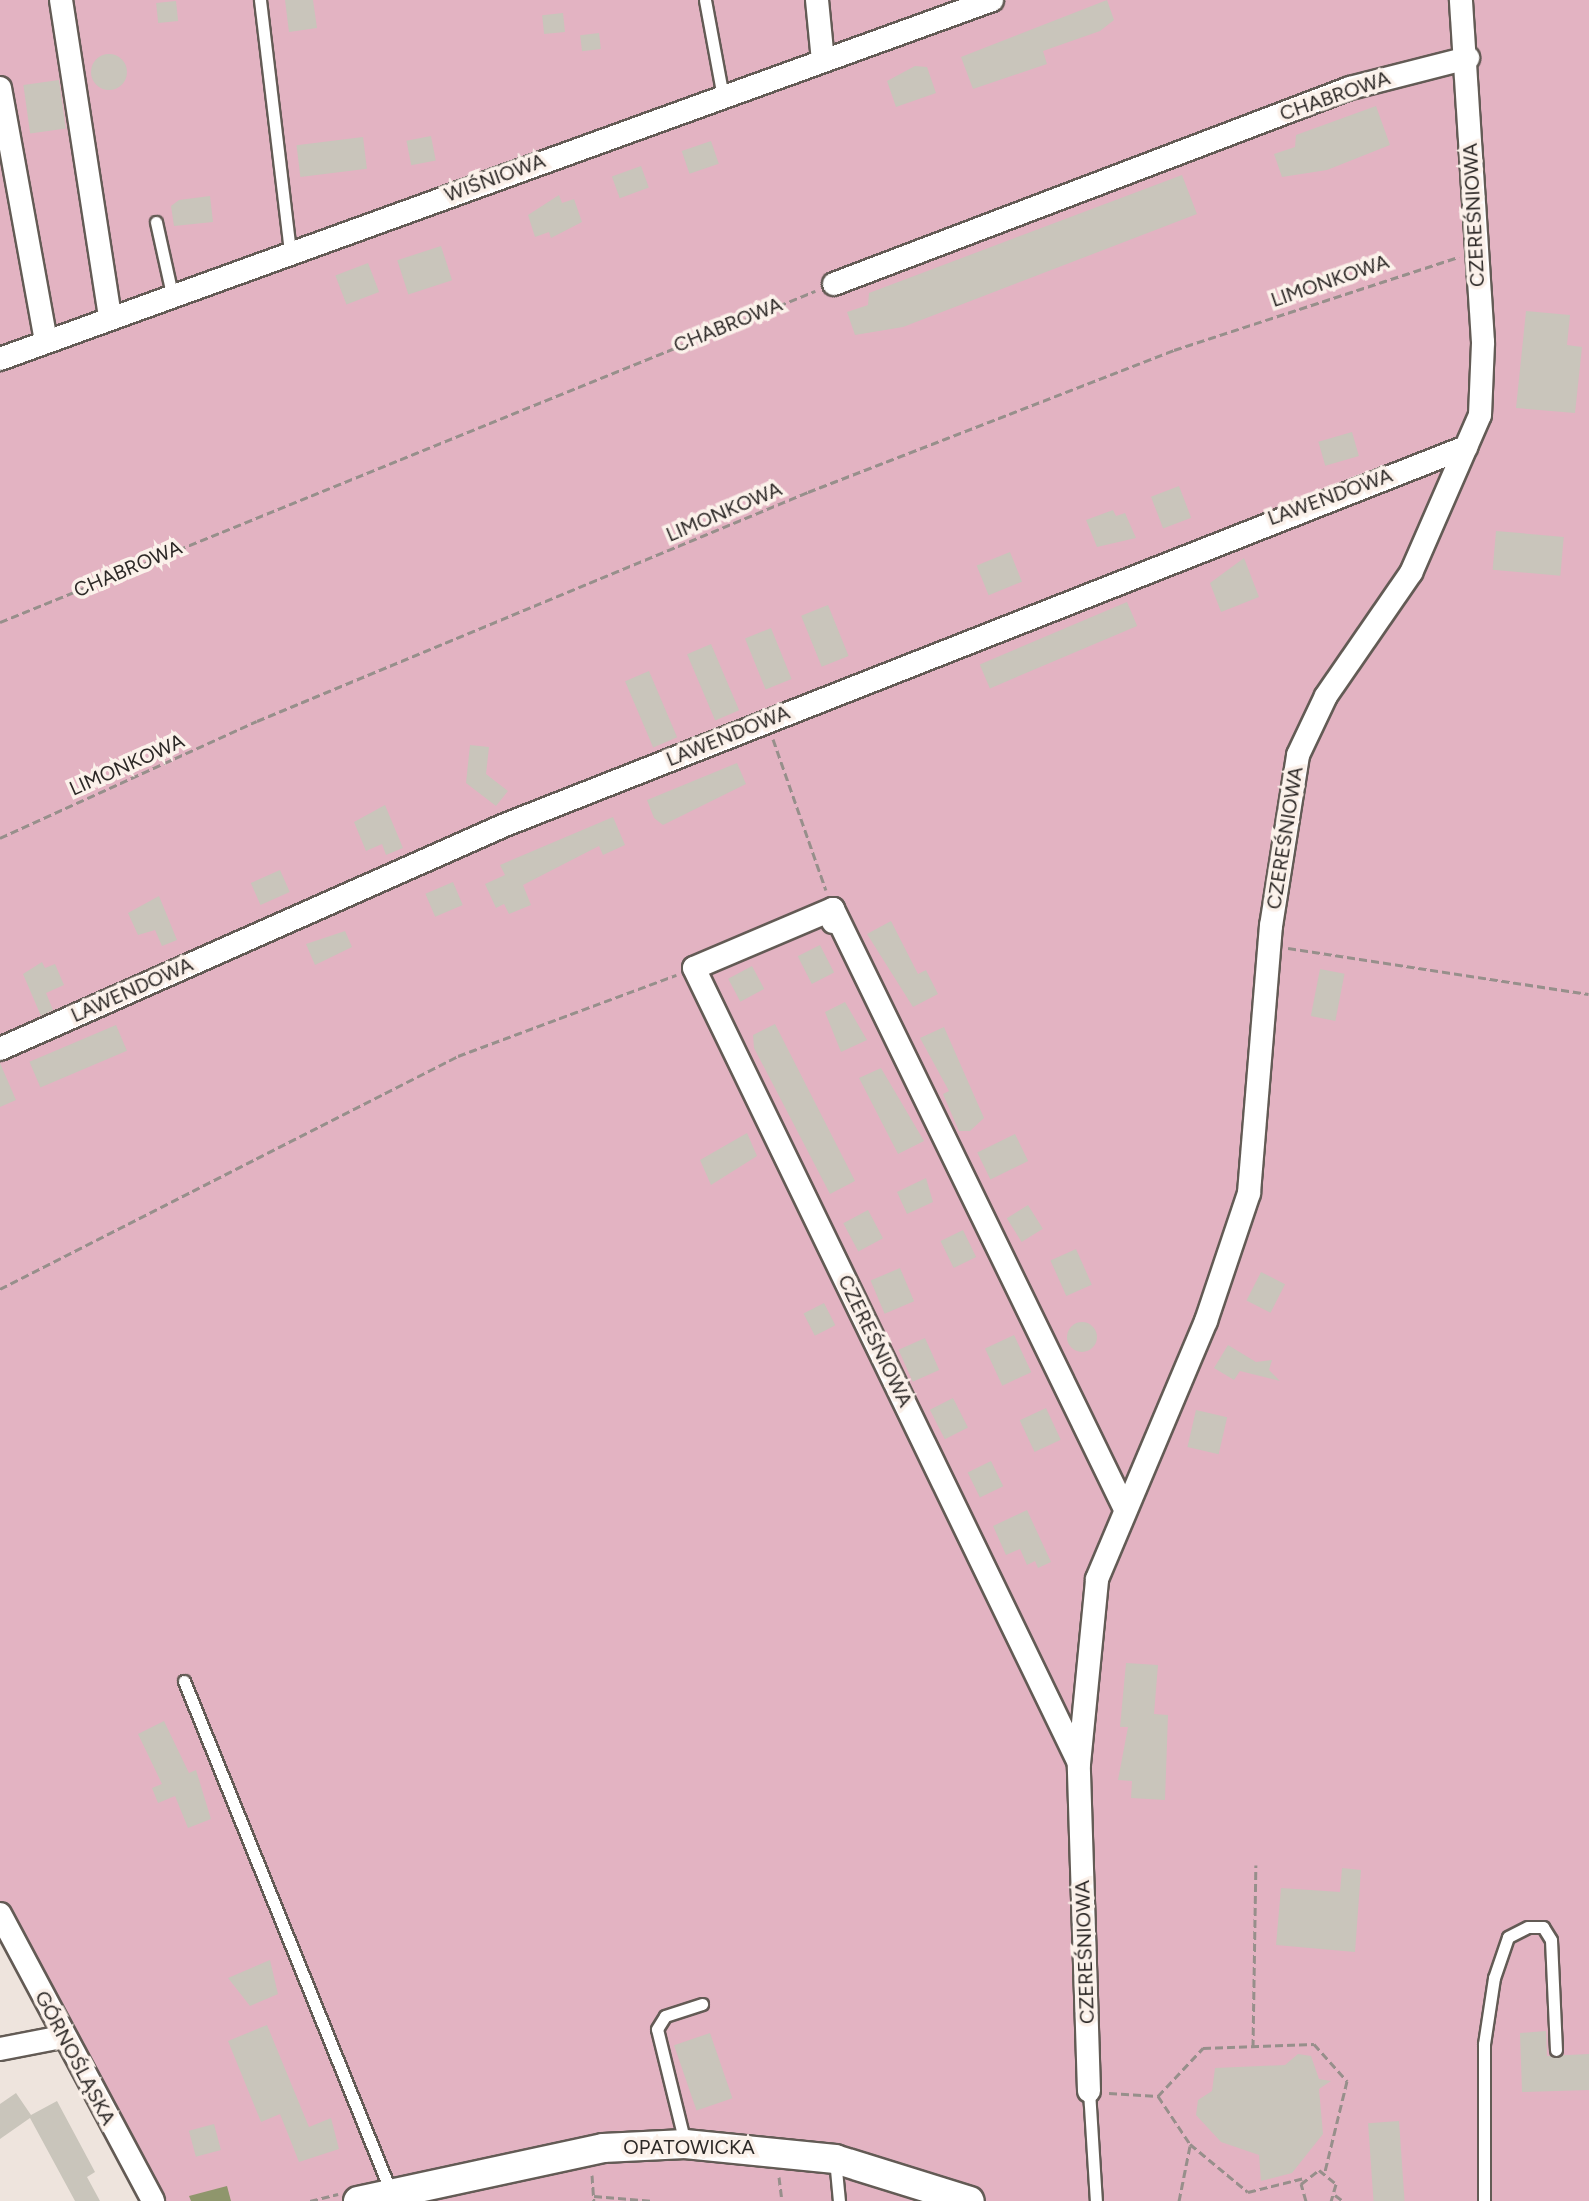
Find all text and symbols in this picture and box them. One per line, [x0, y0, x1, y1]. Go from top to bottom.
street label: CHABROWA [1277, 66, 1393, 126]
street label: CZEREŚNIOWA [1458, 142, 1490, 288]
street label: WIŚNIOWA [441, 149, 549, 207]
street label: LIMONKOWA [1268, 250, 1392, 312]
street label: CHABROWA [670, 292, 786, 358]
street label: LAWENDOWA [1264, 463, 1396, 531]
street label: LIMONKOWA [663, 477, 785, 547]
street label: CHABROWA [70, 535, 186, 603]
street label: LAWENDOWA [663, 700, 793, 772]
street label: LIMONKOWA [66, 729, 188, 801]
street label: CZEREŚNIOWA [1262, 765, 1308, 911]
street label: LAWENDOWA [67, 952, 197, 1028]
street label: CZEREŚNIOWA [833, 1271, 917, 1411]
street label: CZEREŚNIOWA [1070, 1880, 1100, 2024]
street label: GÓRNOŚLĄSKA [30, 1987, 120, 2129]
street label: OPATOWICKA [623, 2135, 755, 2159]

